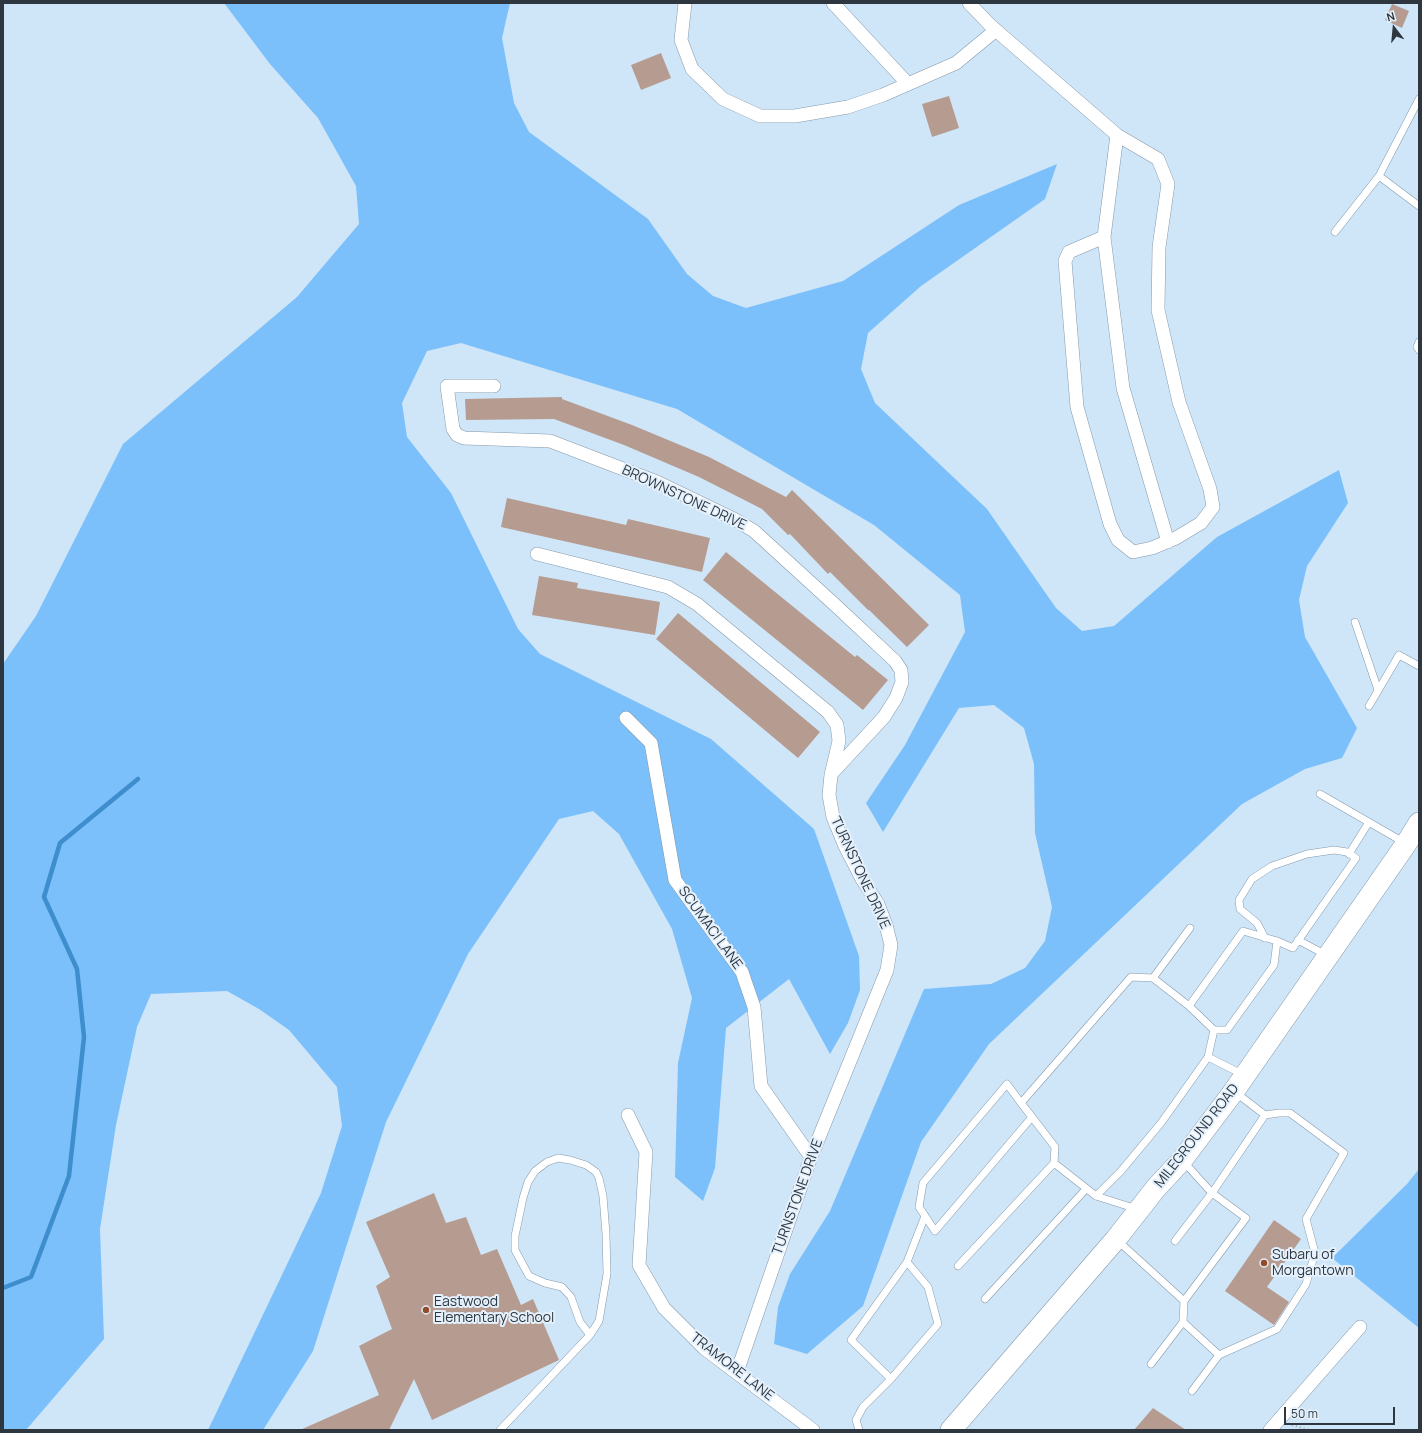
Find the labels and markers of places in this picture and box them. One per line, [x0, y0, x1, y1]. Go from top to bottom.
place label: Subaru of Morgantown [1272, 1247, 1354, 1280]
marker: Subaru of Morgantown [1259, 1258, 1269, 1268]
place label: Eastwood Elementary School [434, 1294, 554, 1326]
marker: Eastwood Elementary School [421, 1305, 431, 1315]

